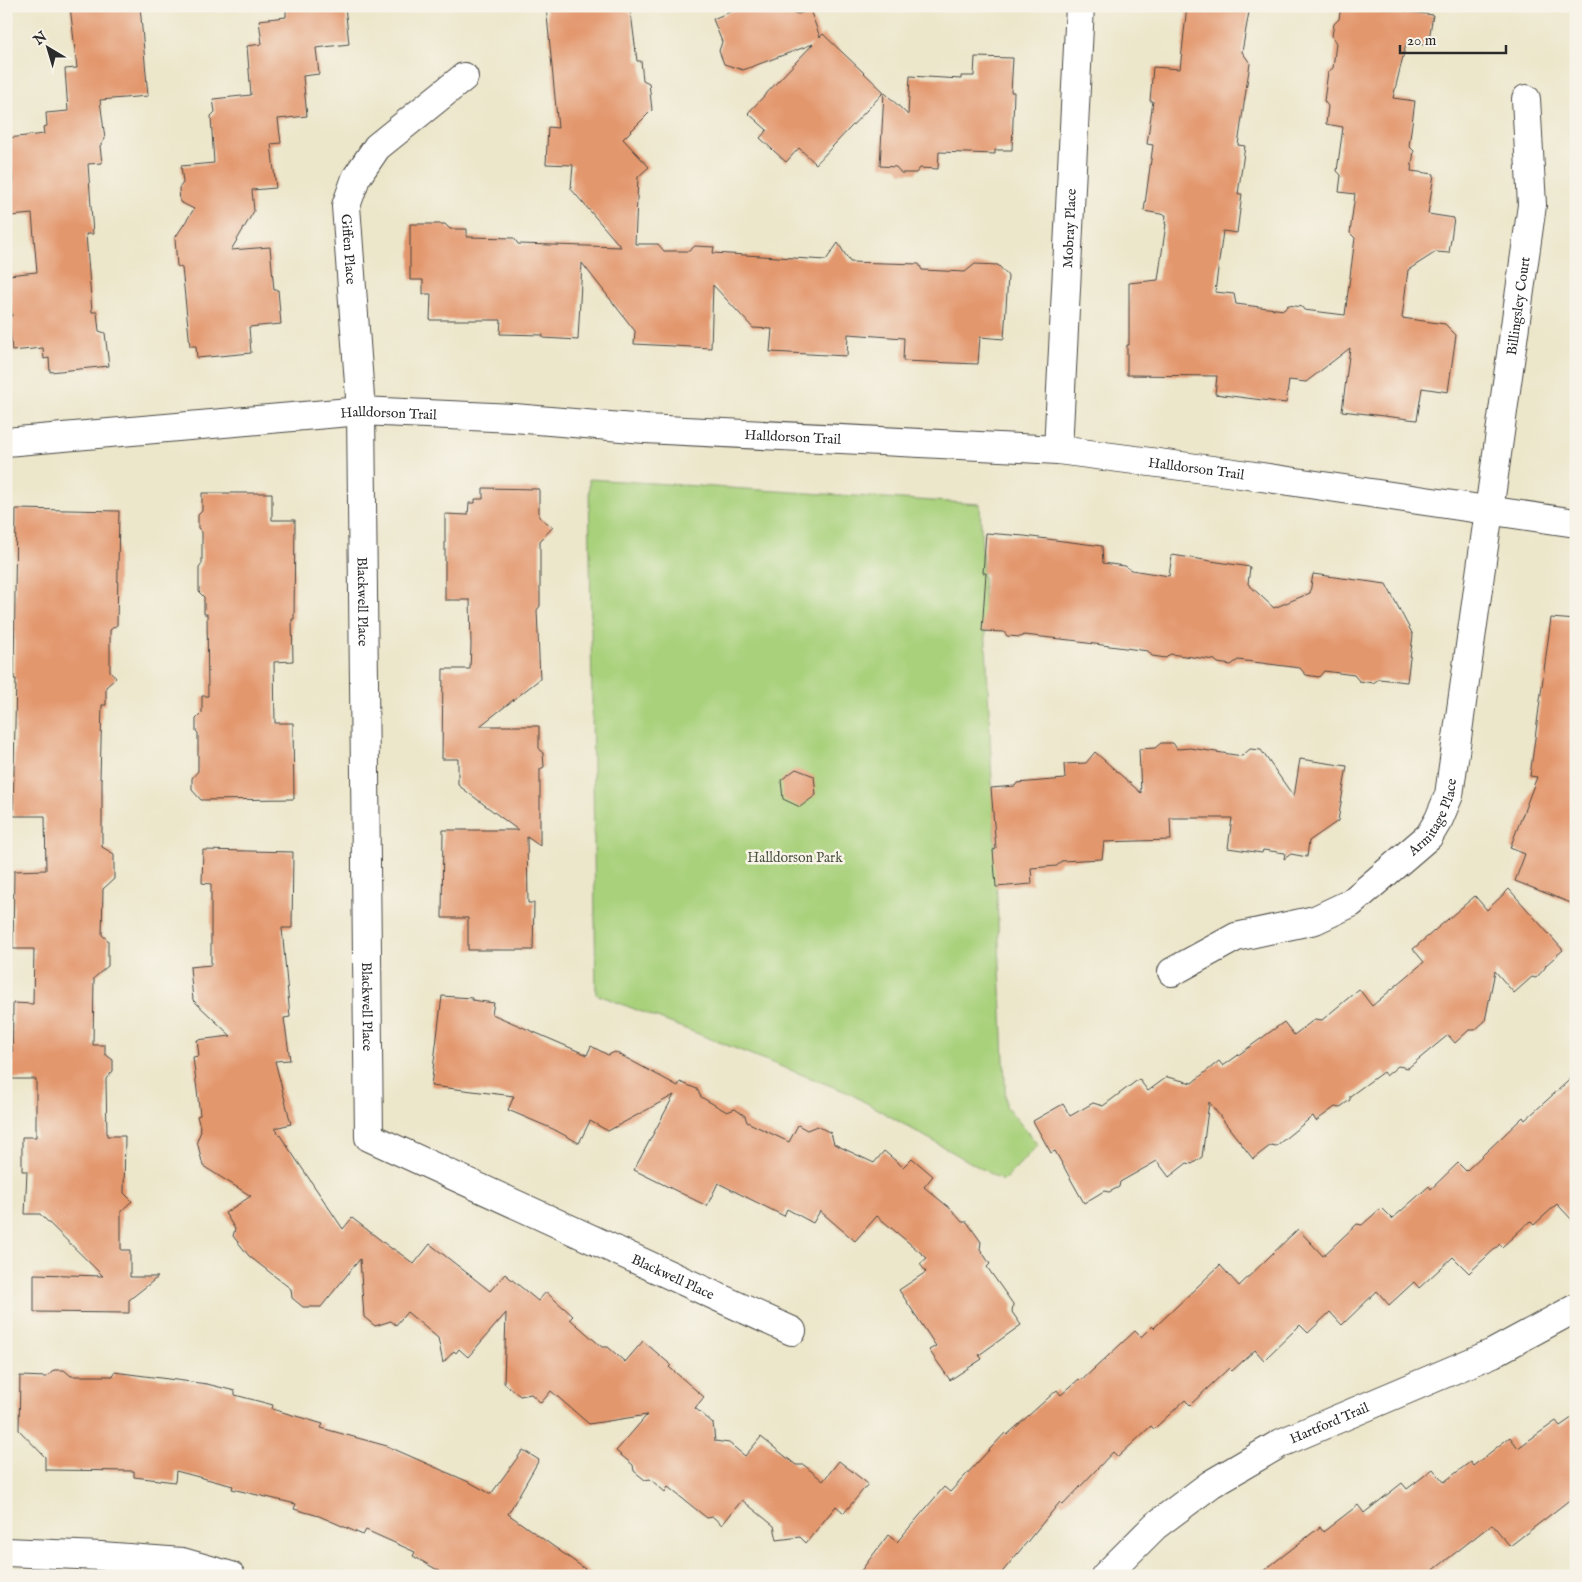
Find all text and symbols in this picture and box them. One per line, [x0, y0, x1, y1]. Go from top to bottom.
north arrow [22, 22, 72, 72]
scale bar [1400, 22, 1506, 54]
text: N [30, 28, 51, 50]
text: 20 m [1407, 31, 1437, 50]
street label: Mobray Place [1059, 188, 1081, 268]
street label: Giffen Place [337, 213, 360, 286]
street label: Billingsley Court [1503, 255, 1535, 357]
street label: Halldorson Trail [340, 403, 437, 424]
street label: Halldorson Trail [744, 426, 842, 449]
street label: Halldorson Trail [1147, 454, 1246, 484]
street label: Blackwell Place [353, 557, 372, 647]
street label: Armitage Place [1404, 777, 1461, 861]
park label: Halldorson Park [747, 849, 843, 867]
street label: Blackwell Place [357, 962, 376, 1052]
street label: Blackwell Place [628, 1251, 718, 1304]
street label: Hartford Trail [1287, 1399, 1372, 1448]

